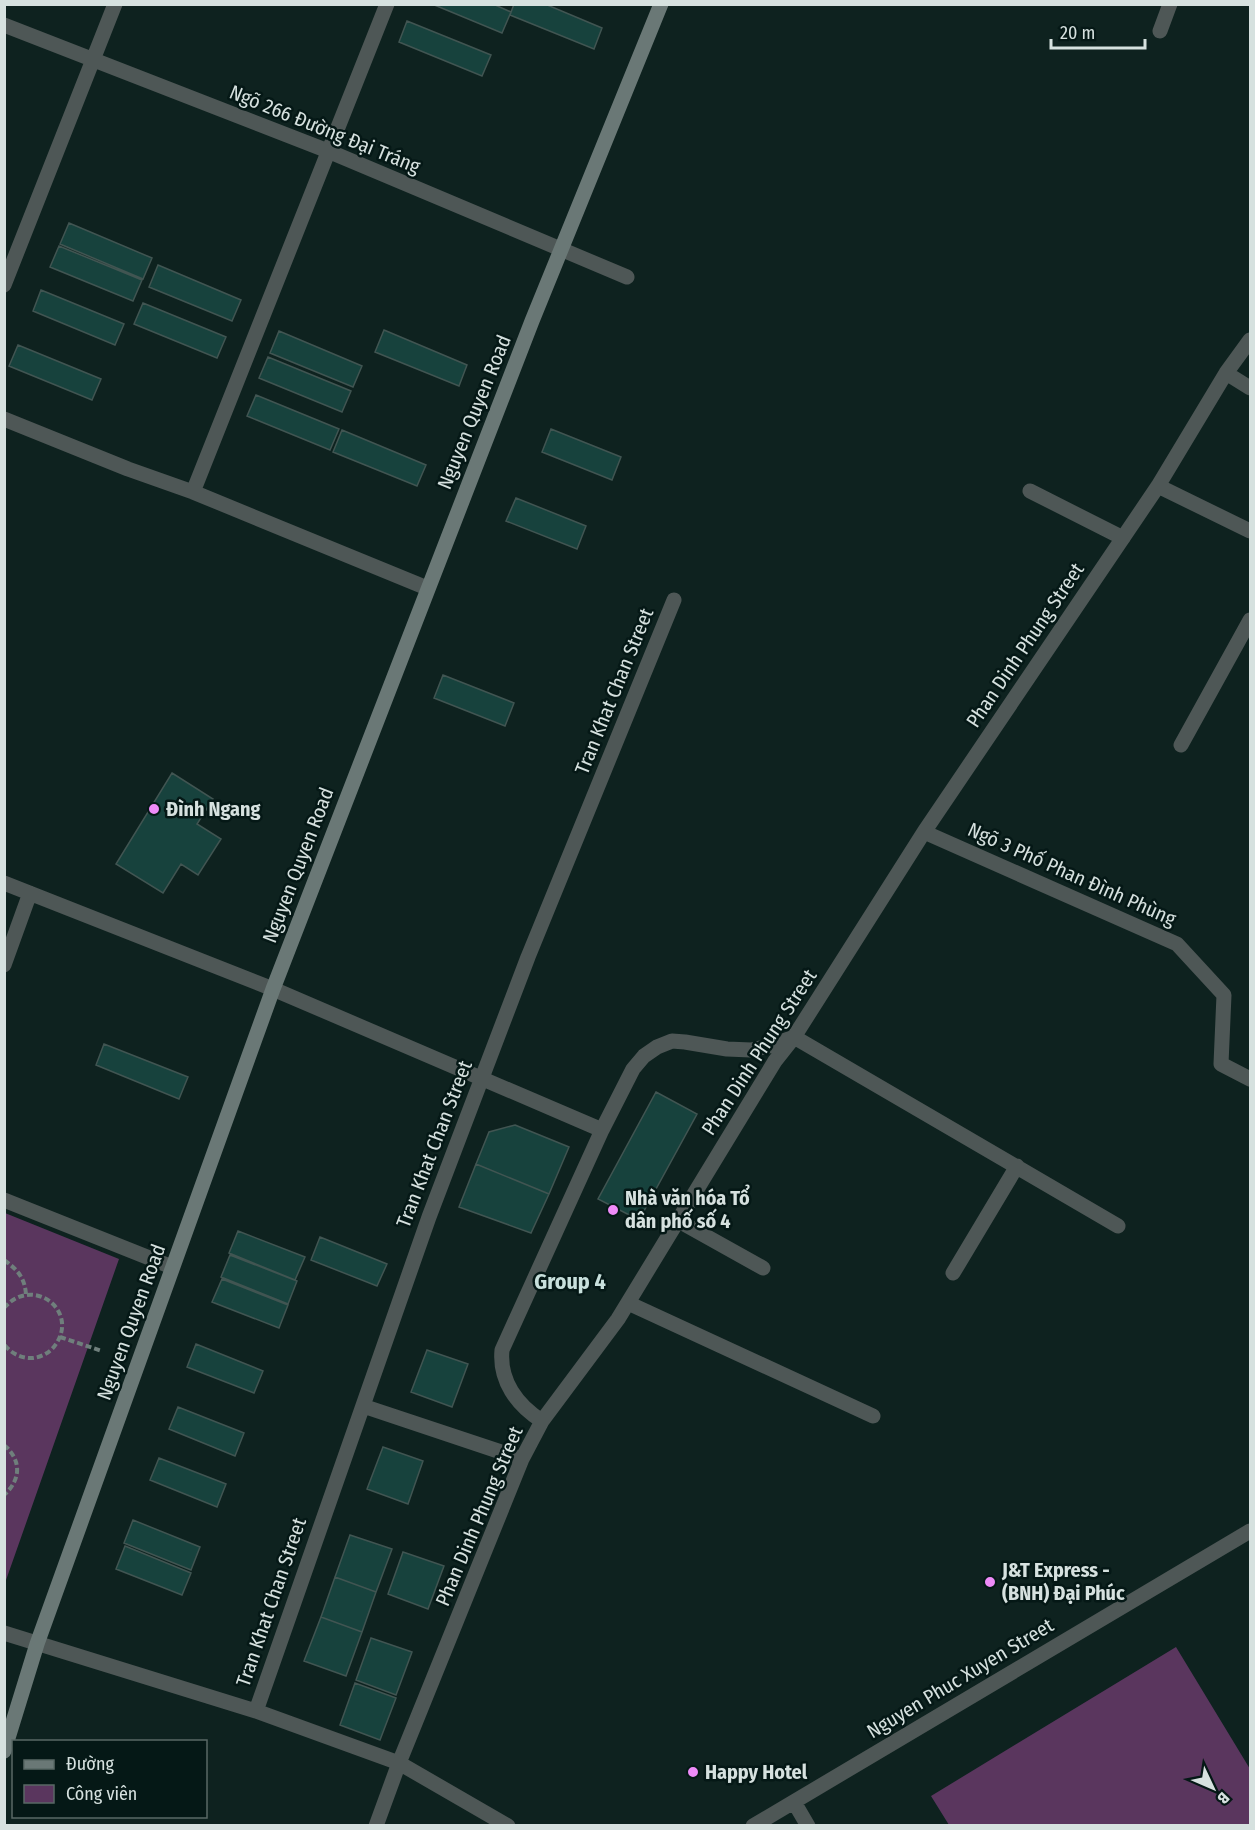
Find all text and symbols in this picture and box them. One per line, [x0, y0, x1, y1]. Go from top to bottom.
scale bar [1051, 12, 1146, 50]
text: 20 m [1060, 22, 1095, 44]
street label: Ngõ 266 Đường Đại Tráng [226, 80, 424, 179]
street label: Nguyen Quyen Road [432, 331, 516, 493]
street label: Phan Dinh Phung Street [961, 558, 1089, 732]
street label: Tran Khat Chan Street [570, 604, 658, 778]
street label: Nguyen Quyen Road [257, 784, 339, 946]
place label: Đình Ngang [166, 797, 260, 821]
marker: Đình Ngang [147, 802, 161, 816]
street label: Ngõ 3 Phố Phan Đình Phùng [964, 817, 1180, 931]
street label: Phan Dinh Phung Street [696, 964, 822, 1139]
street label: Tran Khat Chan Street [391, 1057, 477, 1231]
place label: Nhà văn hóa Tổ dân phố số 4 [625, 1184, 750, 1233]
marker: Nhà văn hóa Tổ dân phố số 4 [606, 1203, 620, 1217]
street label: Nguyen Quyen Road [92, 1241, 170, 1403]
district label: Group 4 [534, 1268, 606, 1295]
street label: Phan Dinh Phung Street [430, 1422, 528, 1610]
street label: Tran Khat Chan Street [231, 1514, 311, 1690]
place label: J&T Express - (BNH) Đại Phúc [1001, 1558, 1125, 1605]
marker: J&T Express - (BNH) Đại Phúc [983, 1575, 997, 1589]
street label: Nguyen Phuc Xuyen Street [862, 1613, 1058, 1743]
legend [12, 1740, 207, 1818]
text: Đường [66, 1753, 114, 1775]
north arrow [1183, 1758, 1243, 1818]
place label: Happy Hotel [705, 1760, 808, 1784]
marker: Happy Hotel [686, 1765, 700, 1779]
text: Công viên [66, 1783, 137, 1805]
text: B [1213, 1788, 1233, 1808]

